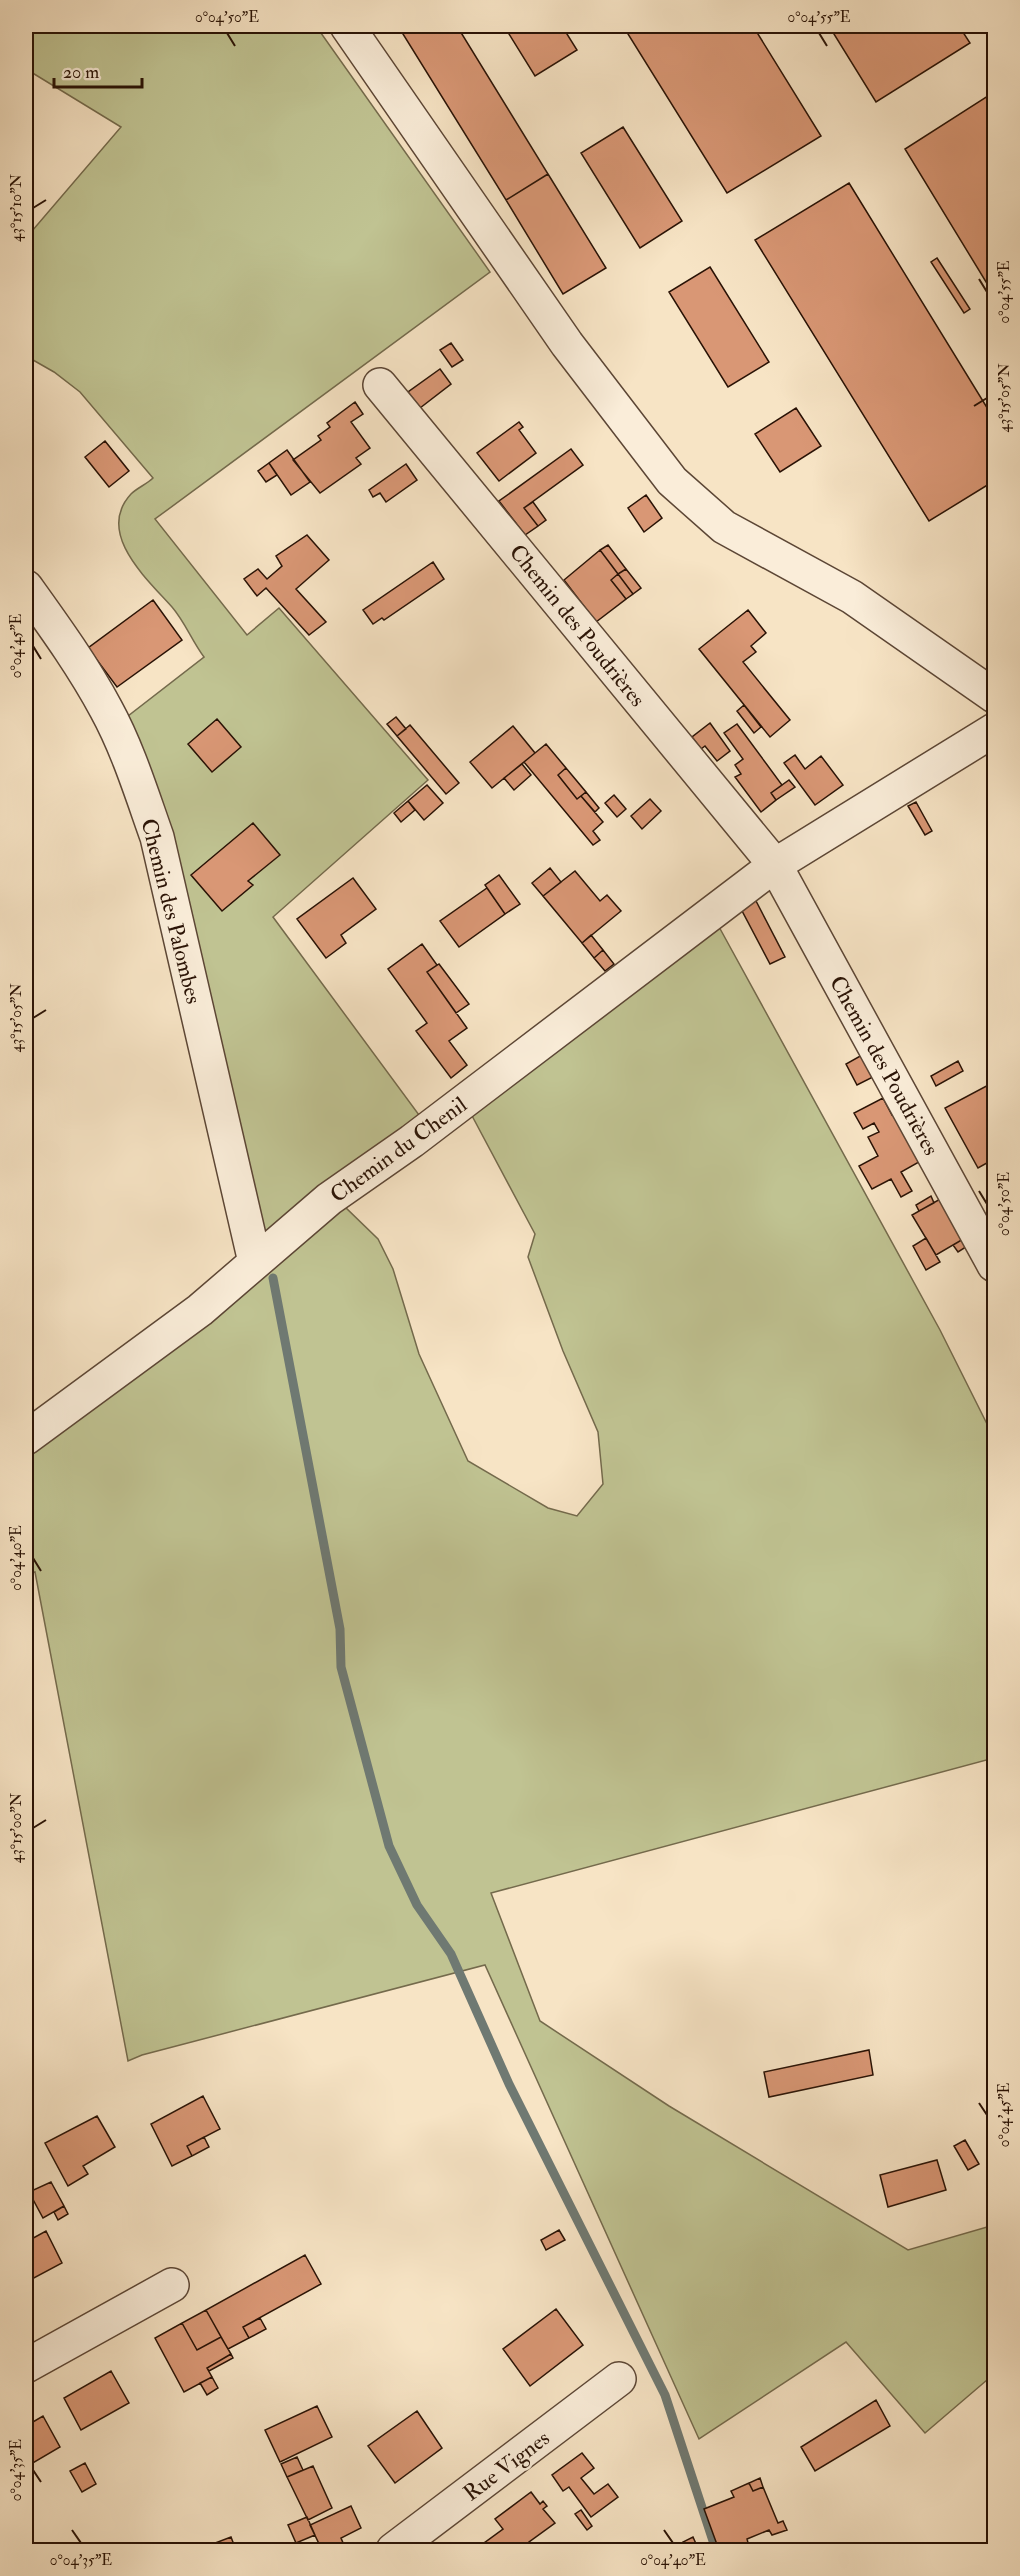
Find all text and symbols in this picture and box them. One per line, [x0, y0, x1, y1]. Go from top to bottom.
text: 0°04'50"E [195, 8, 259, 27]
text: 0°04'55"E [787, 8, 851, 27]
scale bar [54, 51, 142, 89]
text: 20 m [63, 61, 99, 84]
text: 43°15'10"N [7, 174, 26, 242]
text: 0°04'55"E [995, 260, 1014, 324]
text: 43°15'05"N [995, 363, 1014, 433]
street label: Chemin des Poudrières [503, 539, 651, 713]
text: 0°04'45"E [7, 614, 26, 678]
street label: Chemin des Palombes [134, 816, 208, 1007]
street label: Chemin des Poudrières [823, 971, 945, 1160]
text: 43°15'05"N [7, 983, 26, 1053]
street label: Chemin du Chenil [325, 1091, 473, 1209]
text: 0°04'50"E [995, 1172, 1014, 1236]
text: 0°04'40"E [7, 1525, 26, 1591]
text: 43°15'00"N [7, 1792, 26, 1863]
text: 0°04'45"E [995, 2083, 1014, 2147]
street label: Rue Vignes [458, 2424, 555, 2507]
text: 0°04'35"E [7, 2439, 26, 2501]
text: 0°04'35"E [50, 2551, 112, 2570]
text: 0°04'40"E [640, 2551, 706, 2570]

